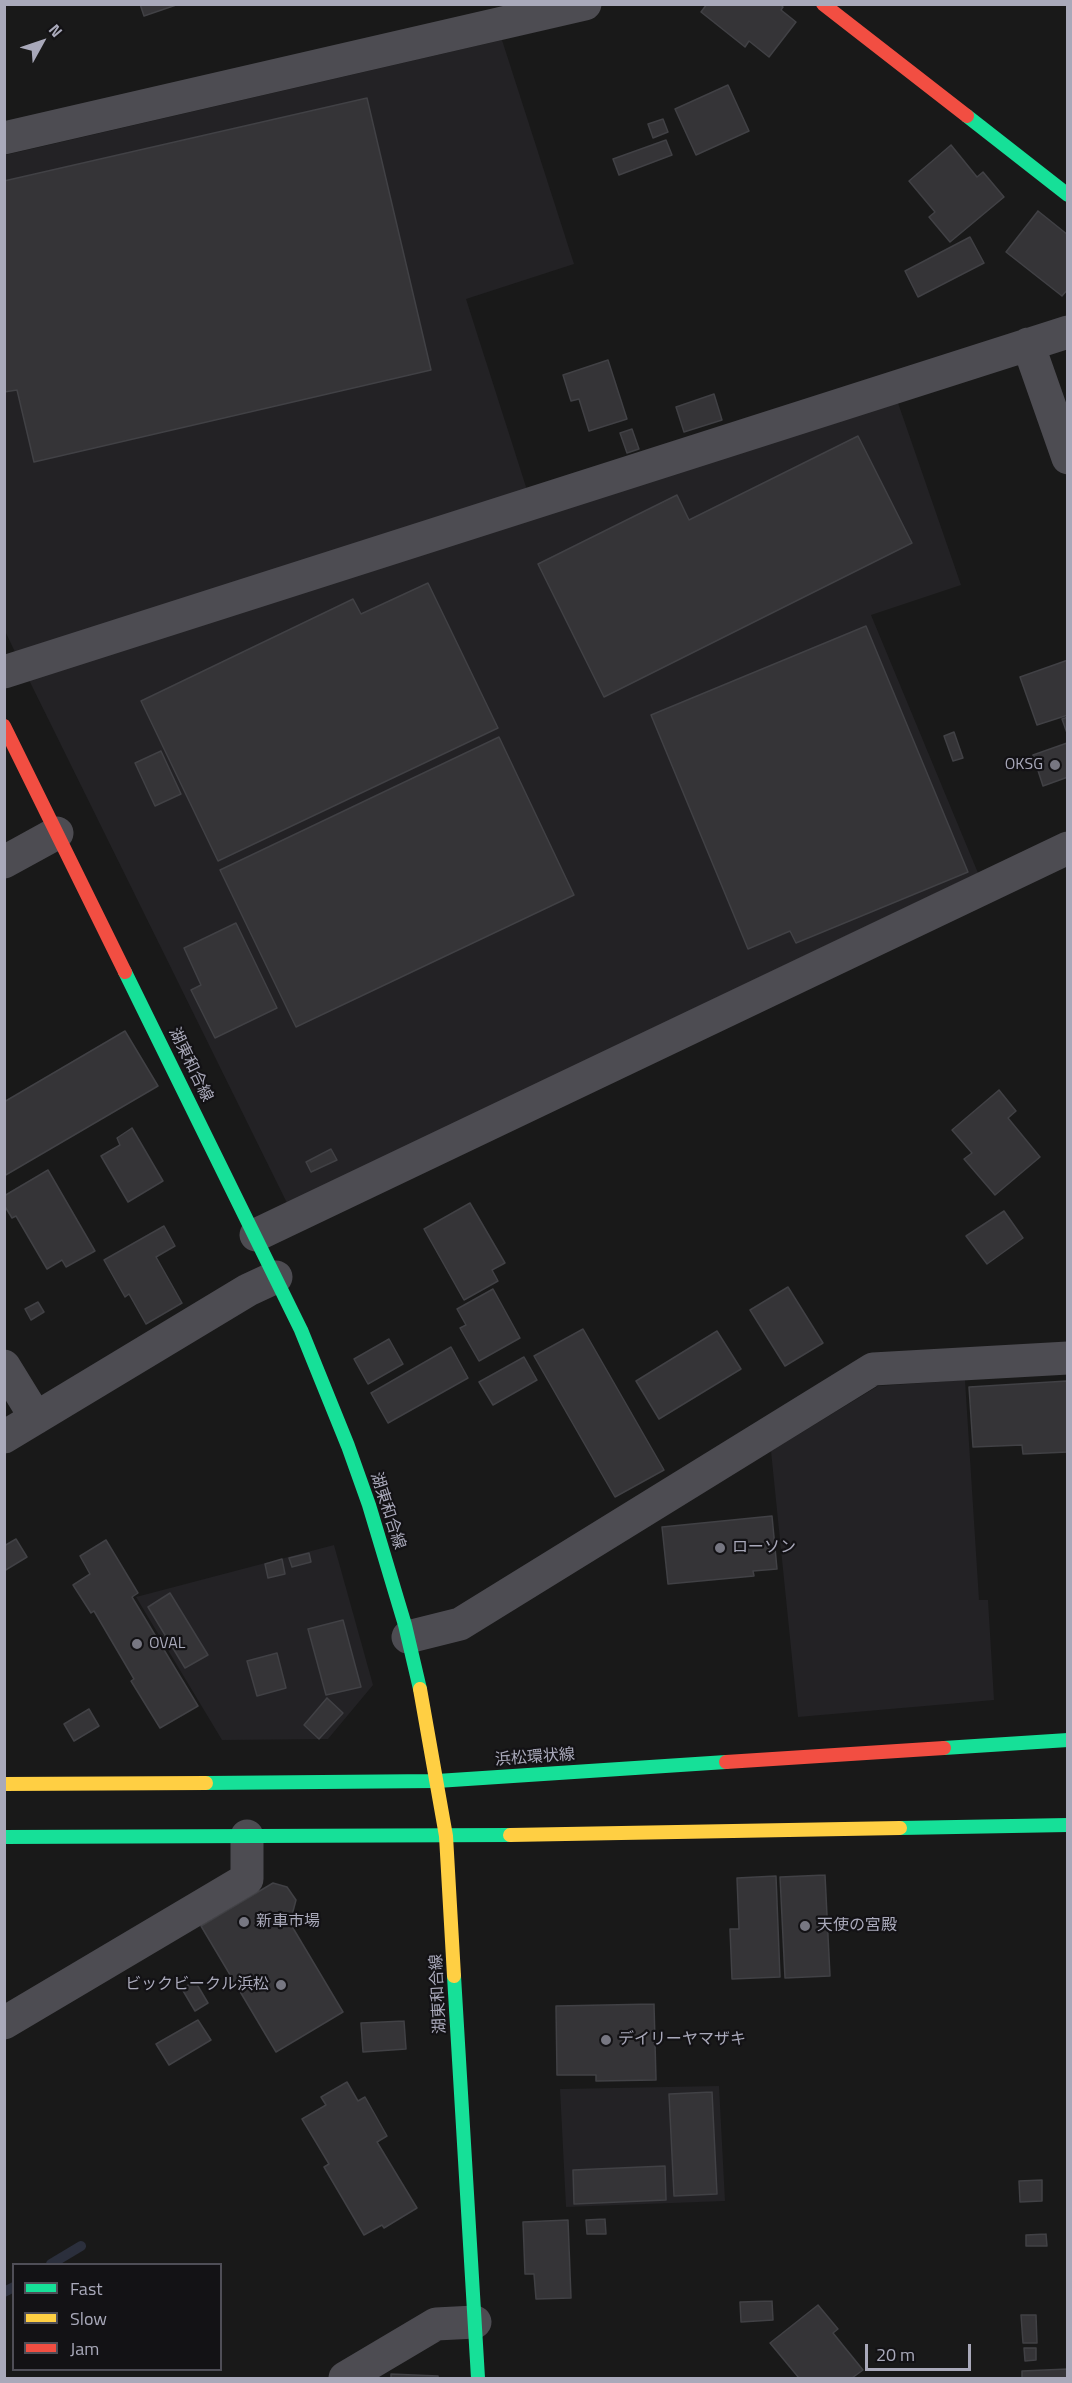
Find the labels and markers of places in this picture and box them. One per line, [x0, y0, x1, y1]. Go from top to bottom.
place label: OKSG [1005, 755, 1043, 775]
marker: OKSG [1048, 758, 1062, 772]
place label: ローソン [732, 1538, 796, 1558]
marker: ローソン [713, 1541, 727, 1555]
place label: OVAL [149, 1634, 185, 1654]
marker: OVAL [130, 1637, 144, 1651]
place label: 新車市場 [256, 1912, 320, 1932]
marker: 新車市場 [237, 1915, 251, 1929]
place label: 天使の宮殿 [817, 1916, 897, 1936]
marker: 天使の宮殿 [798, 1919, 812, 1933]
place label: ビックビークル浜松 [125, 1975, 269, 1995]
marker: ビックビークル浜松 [274, 1978, 288, 1992]
place label: デイリーヤマザキ [618, 2030, 746, 2050]
marker: デイリーヤマザキ [599, 2033, 613, 2047]

